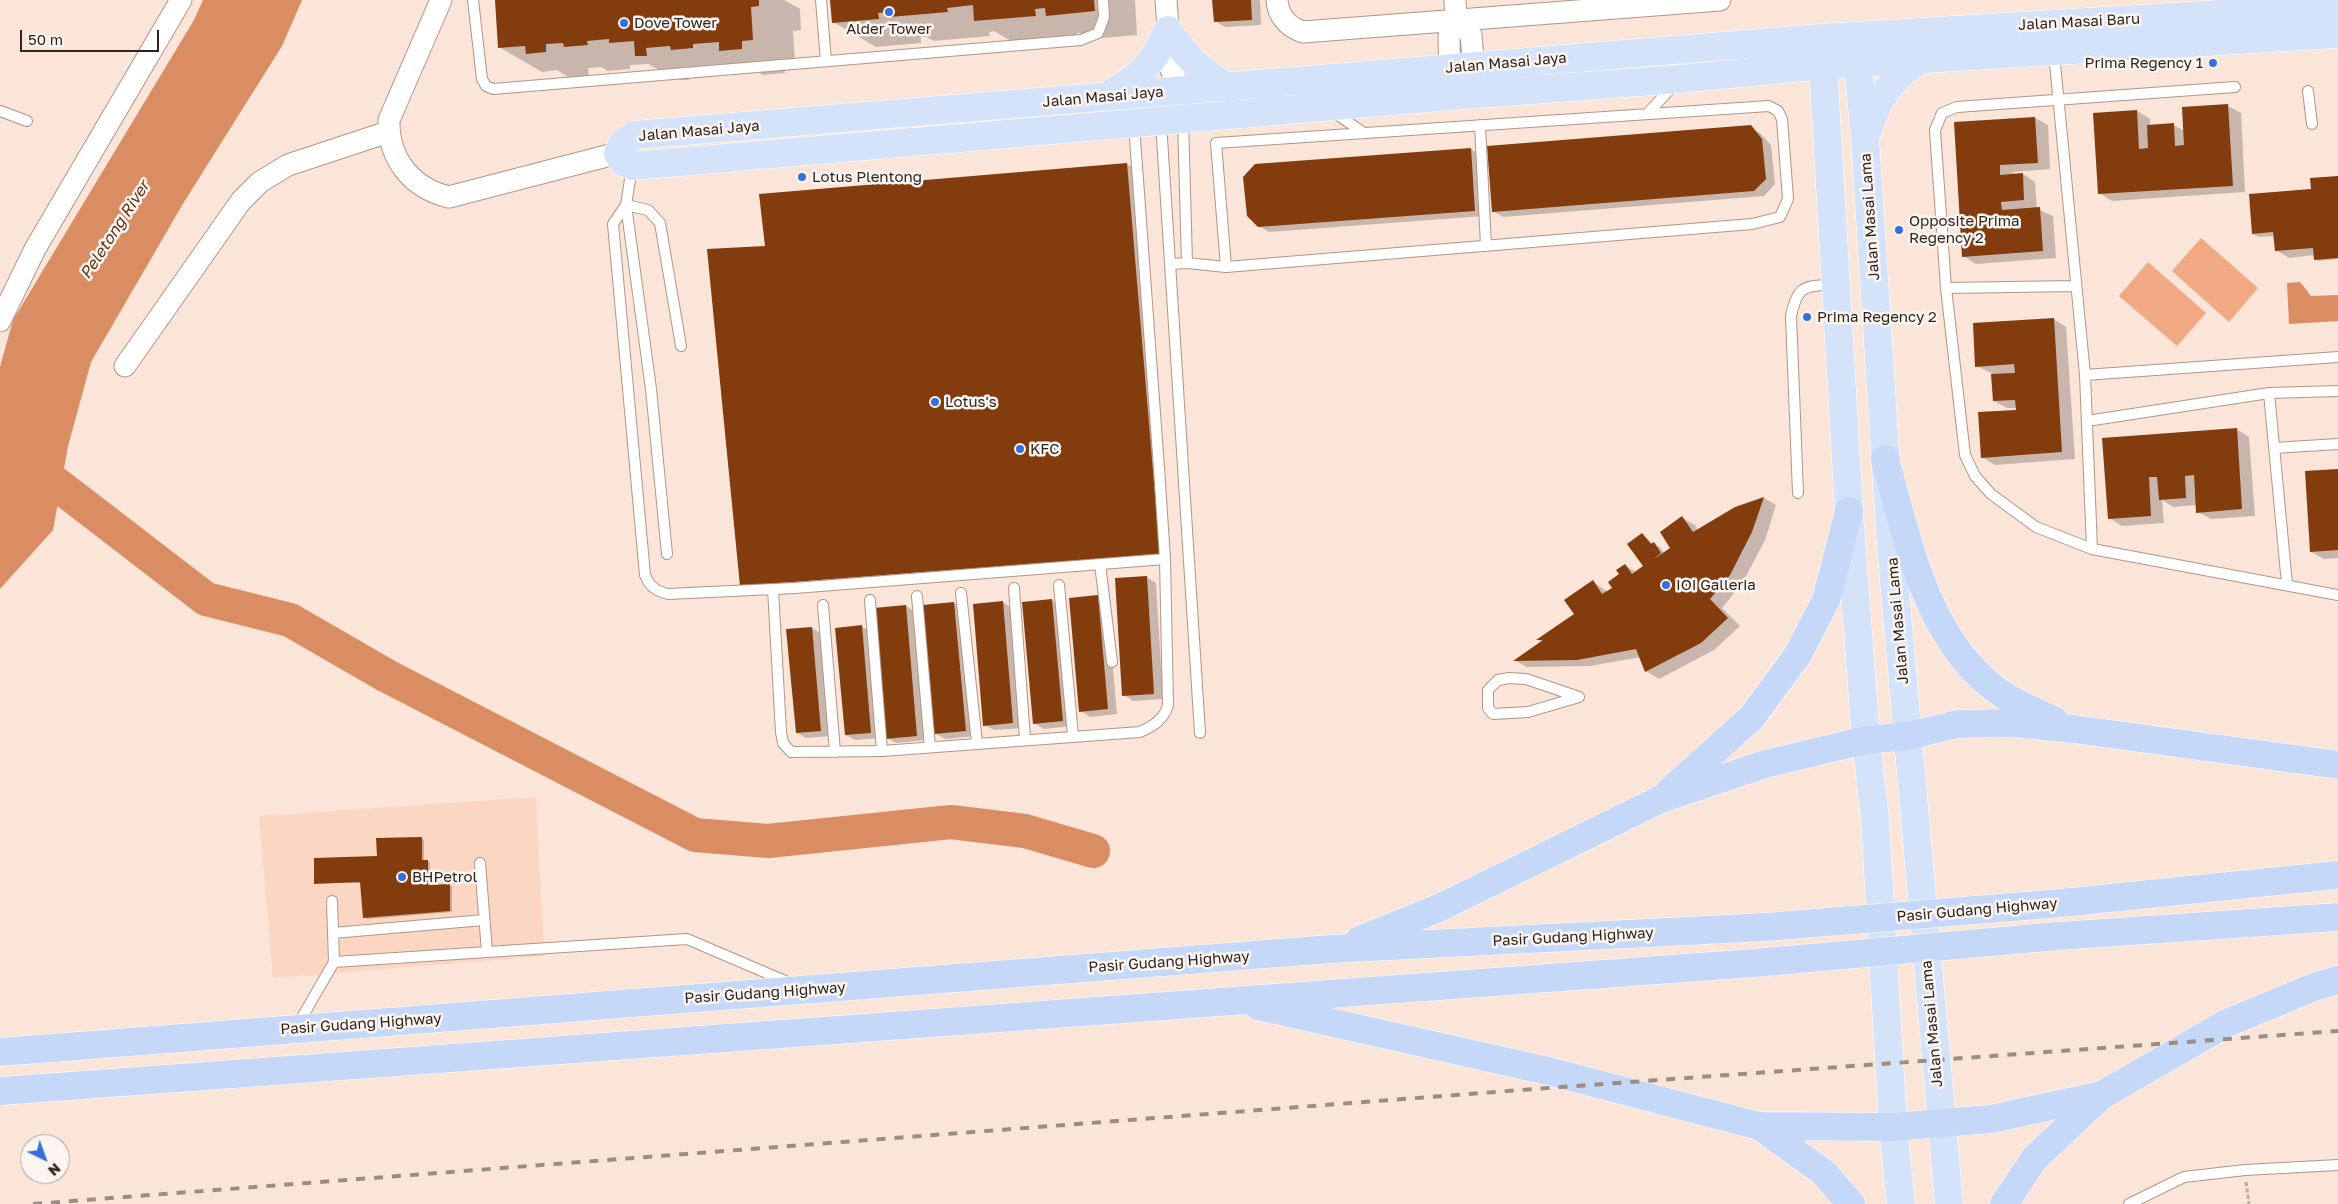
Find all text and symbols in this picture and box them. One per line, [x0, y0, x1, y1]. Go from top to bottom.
marker: Alder Tower [883, 6, 895, 18]
street label: Jalan Masai Baru [2018, 10, 2140, 34]
place label: Dove Tower [634, 14, 717, 32]
marker: Dove Tower [618, 17, 630, 29]
scale bar [22, 20, 161, 52]
place label: Alder Tower [846, 20, 932, 38]
text: 50 m [28, 30, 63, 48]
street label: Jalan Masai Jaya [1445, 49, 1567, 77]
place label: Prima Regency 1 [2085, 54, 2203, 72]
marker: Prima Regency 1 [2207, 57, 2219, 69]
street label: Jalan Masai Jaya [1042, 83, 1164, 111]
street label: Jalan Masai Jaya [638, 117, 760, 145]
street label: Jalan Masai Lama [1857, 153, 1883, 281]
place label: Lotus Plentong [812, 168, 922, 186]
marker: Lotus Plentong [796, 171, 808, 183]
water label: Peletong River [76, 177, 154, 283]
place label: Opposite Prima Regency 2 [1909, 212, 2019, 247]
marker: Opposite Prima Regency 2 [1893, 224, 1905, 236]
place label: Prima Regency 2 [1817, 308, 1937, 326]
marker: Prima Regency 2 [1801, 311, 1813, 323]
place label: Lotus's [945, 393, 997, 411]
marker: Lotus's [929, 396, 941, 408]
place label: KFC [1030, 440, 1059, 458]
marker: KFC [1014, 443, 1026, 455]
street label: Jalan Masai Lama [1883, 557, 1913, 685]
place label: IOI Galleria [1676, 576, 1756, 594]
marker: IOI Galleria [1660, 579, 1672, 591]
place label: BHPetrol [412, 868, 477, 886]
marker: BHPetrol [396, 871, 408, 883]
street label: Pasir Gudang Highway [1896, 894, 2058, 926]
street label: Pasir Gudang Highway [1492, 924, 1654, 950]
street label: Pasir Gudang Highway [1088, 947, 1250, 977]
street label: Jalan Masai Lama [1917, 960, 1947, 1088]
street label: Pasir Gudang Highway [684, 978, 846, 1008]
street label: Pasir Gudang Highway [280, 1009, 442, 1039]
north arrow [20, 1134, 70, 1184]
text: N [45, 1160, 64, 1180]

